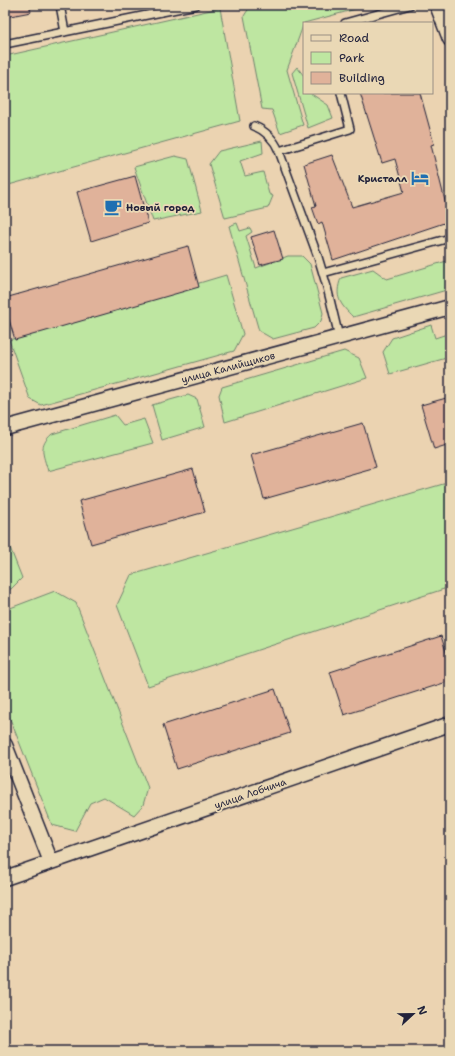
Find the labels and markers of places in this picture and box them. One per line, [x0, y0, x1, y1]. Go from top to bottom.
hotel icon: Кристалл [410, 168, 430, 188]
place label: Кристалл [358, 172, 407, 185]
cafe icon: Новый город [103, 197, 123, 217]
place label: Новый город [126, 201, 194, 214]

